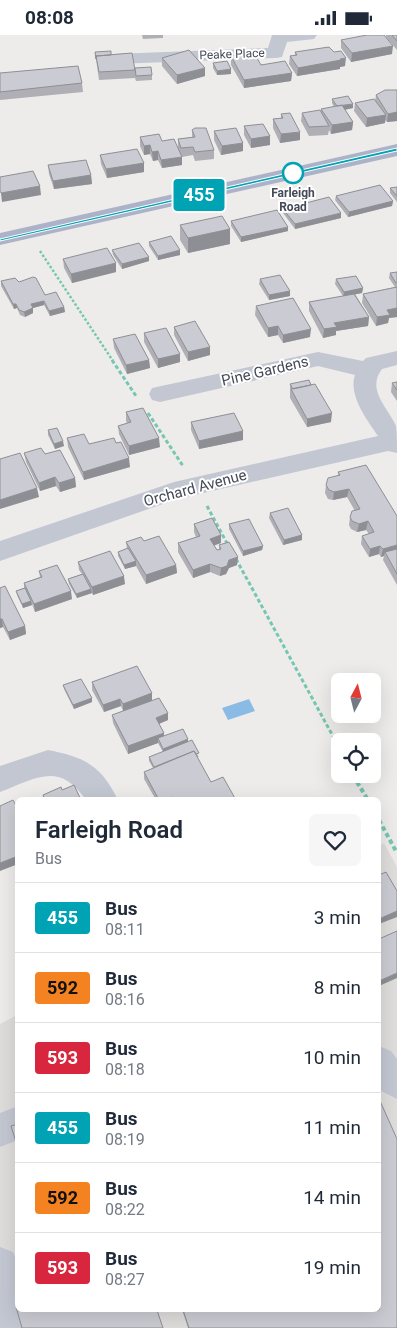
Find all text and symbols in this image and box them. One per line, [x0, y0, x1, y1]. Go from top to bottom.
text: 08:08 [25, 6, 74, 29]
street label: Peake Place [199, 46, 265, 62]
marker: Farleigh Road [282, 162, 304, 184]
line badge: 455 [170, 179, 228, 211]
text: 455 [184, 184, 214, 205]
place label: Farleigh Road [271, 186, 315, 214]
street label: Pine Gardens [220, 352, 310, 390]
street label: Orchard Avenue [142, 466, 248, 510]
north arrow [331, 673, 381, 723]
map controls [331, 673, 381, 783]
button: locate [331, 733, 381, 783]
button: heart [309, 814, 361, 866]
text: Farleigh Road [35, 816, 183, 844]
text: Bus [35, 849, 62, 868]
text: Bus [105, 897, 138, 920]
text: 3 min [314, 906, 361, 929]
text: 455 [47, 907, 78, 928]
text: 08:11 [105, 920, 145, 939]
text: Bus [105, 967, 138, 990]
text: 8 min [314, 976, 361, 999]
text: 592 [47, 977, 78, 998]
text: 08:16 [105, 990, 145, 1009]
text: Bus [105, 1037, 138, 1060]
text: 10 min [303, 1046, 361, 1069]
text: 593 [47, 1047, 78, 1068]
text: 08:18 [105, 1060, 145, 1079]
text: Bus [105, 1107, 138, 1130]
text: 11 min [303, 1116, 361, 1139]
text: 455 [47, 1117, 78, 1138]
text: 08:19 [105, 1130, 145, 1149]
text: Bus [105, 1177, 138, 1200]
text: 14 min [303, 1186, 361, 1209]
text: 592 [47, 1187, 78, 1208]
text: 08:22 [105, 1200, 145, 1219]
text: Bus [105, 1247, 138, 1270]
text: 19 min [303, 1256, 361, 1279]
text: 593 [47, 1257, 78, 1278]
text: 08:27 [105, 1270, 145, 1289]

